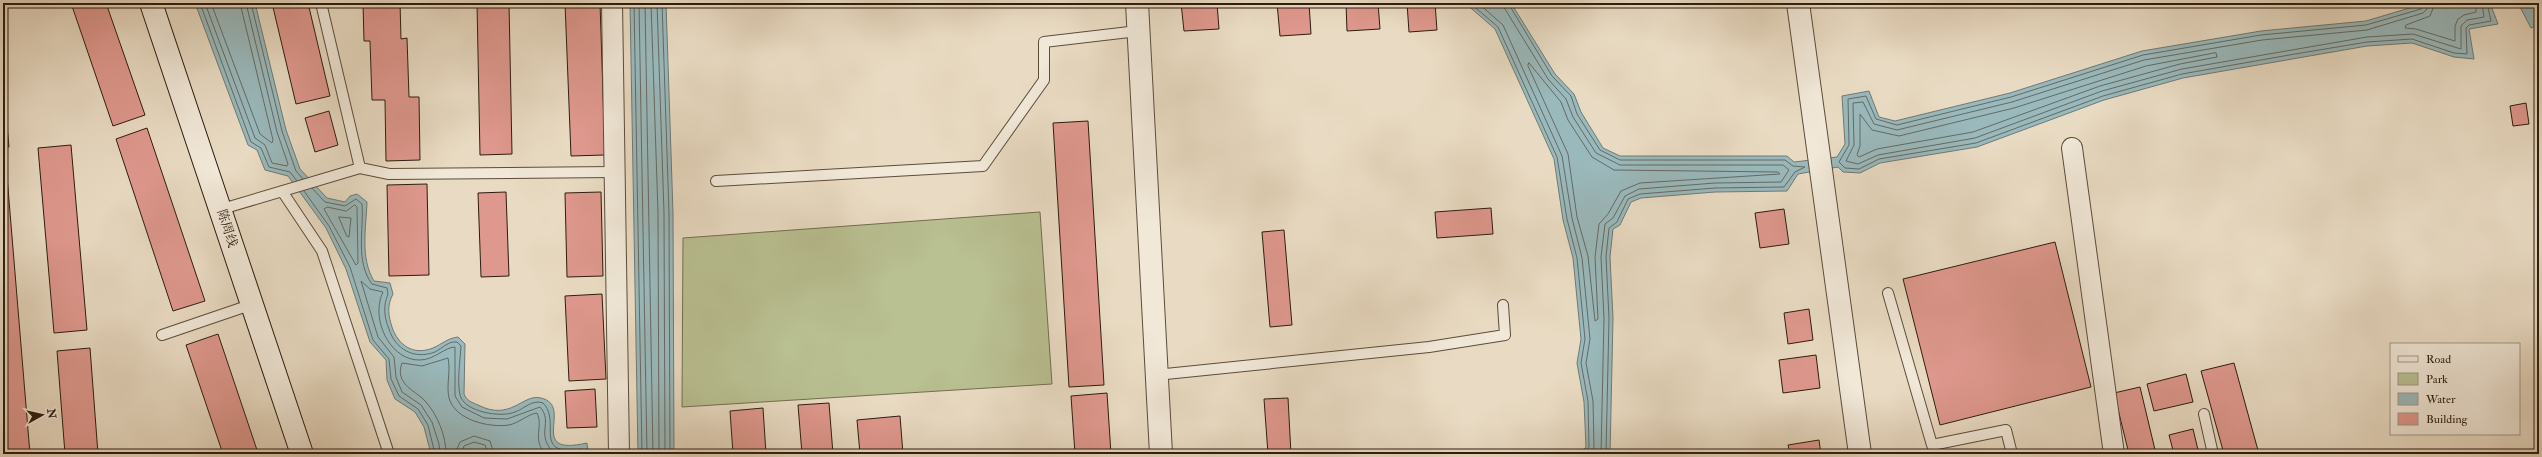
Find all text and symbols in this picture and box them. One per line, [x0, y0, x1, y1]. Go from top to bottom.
street label: 陈周线 [213, 207, 241, 249]
legend [2390, 343, 2520, 435]
text: Road [2426, 352, 2451, 367]
text: Park [2426, 372, 2448, 387]
text: Water [2425, 392, 2456, 407]
north arrow [22, 395, 62, 435]
text: N [44, 407, 59, 421]
text: Building [2426, 412, 2469, 427]

